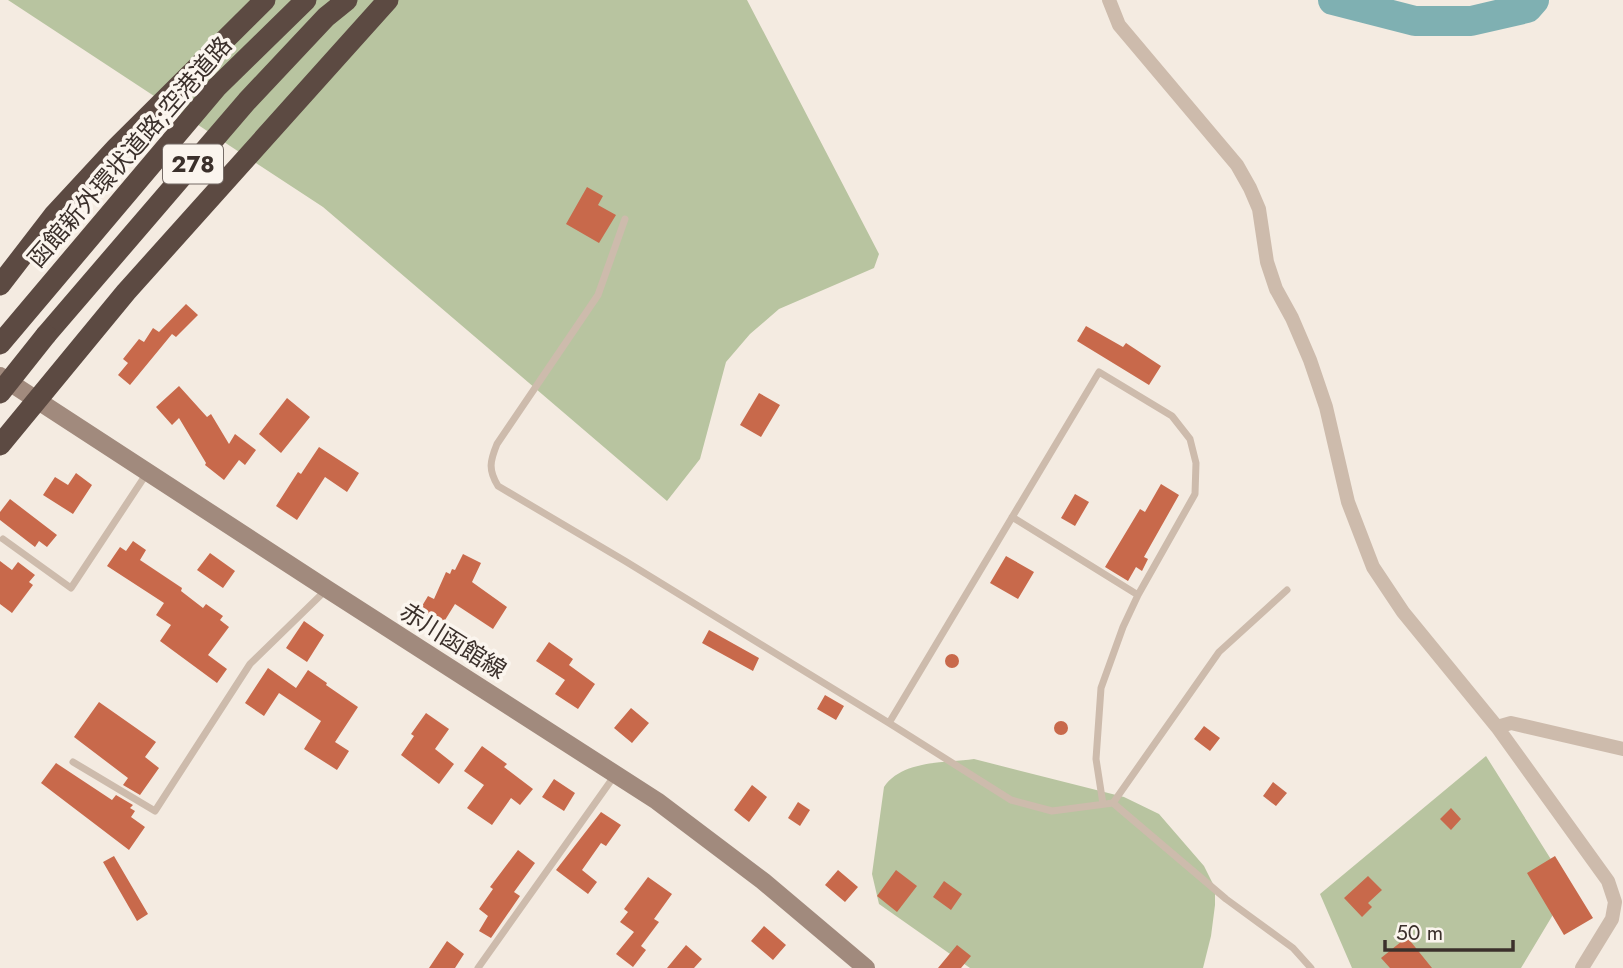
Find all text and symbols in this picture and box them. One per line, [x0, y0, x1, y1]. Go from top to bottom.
street label: 函館新外環状道路;空港道路 [19, 29, 240, 275]
road number: 278 [163, 144, 223, 183]
street label: 赤川函館線 [393, 594, 513, 687]
scale bar [1385, 908, 1513, 952]
text: 50 m [1396, 918, 1443, 948]

